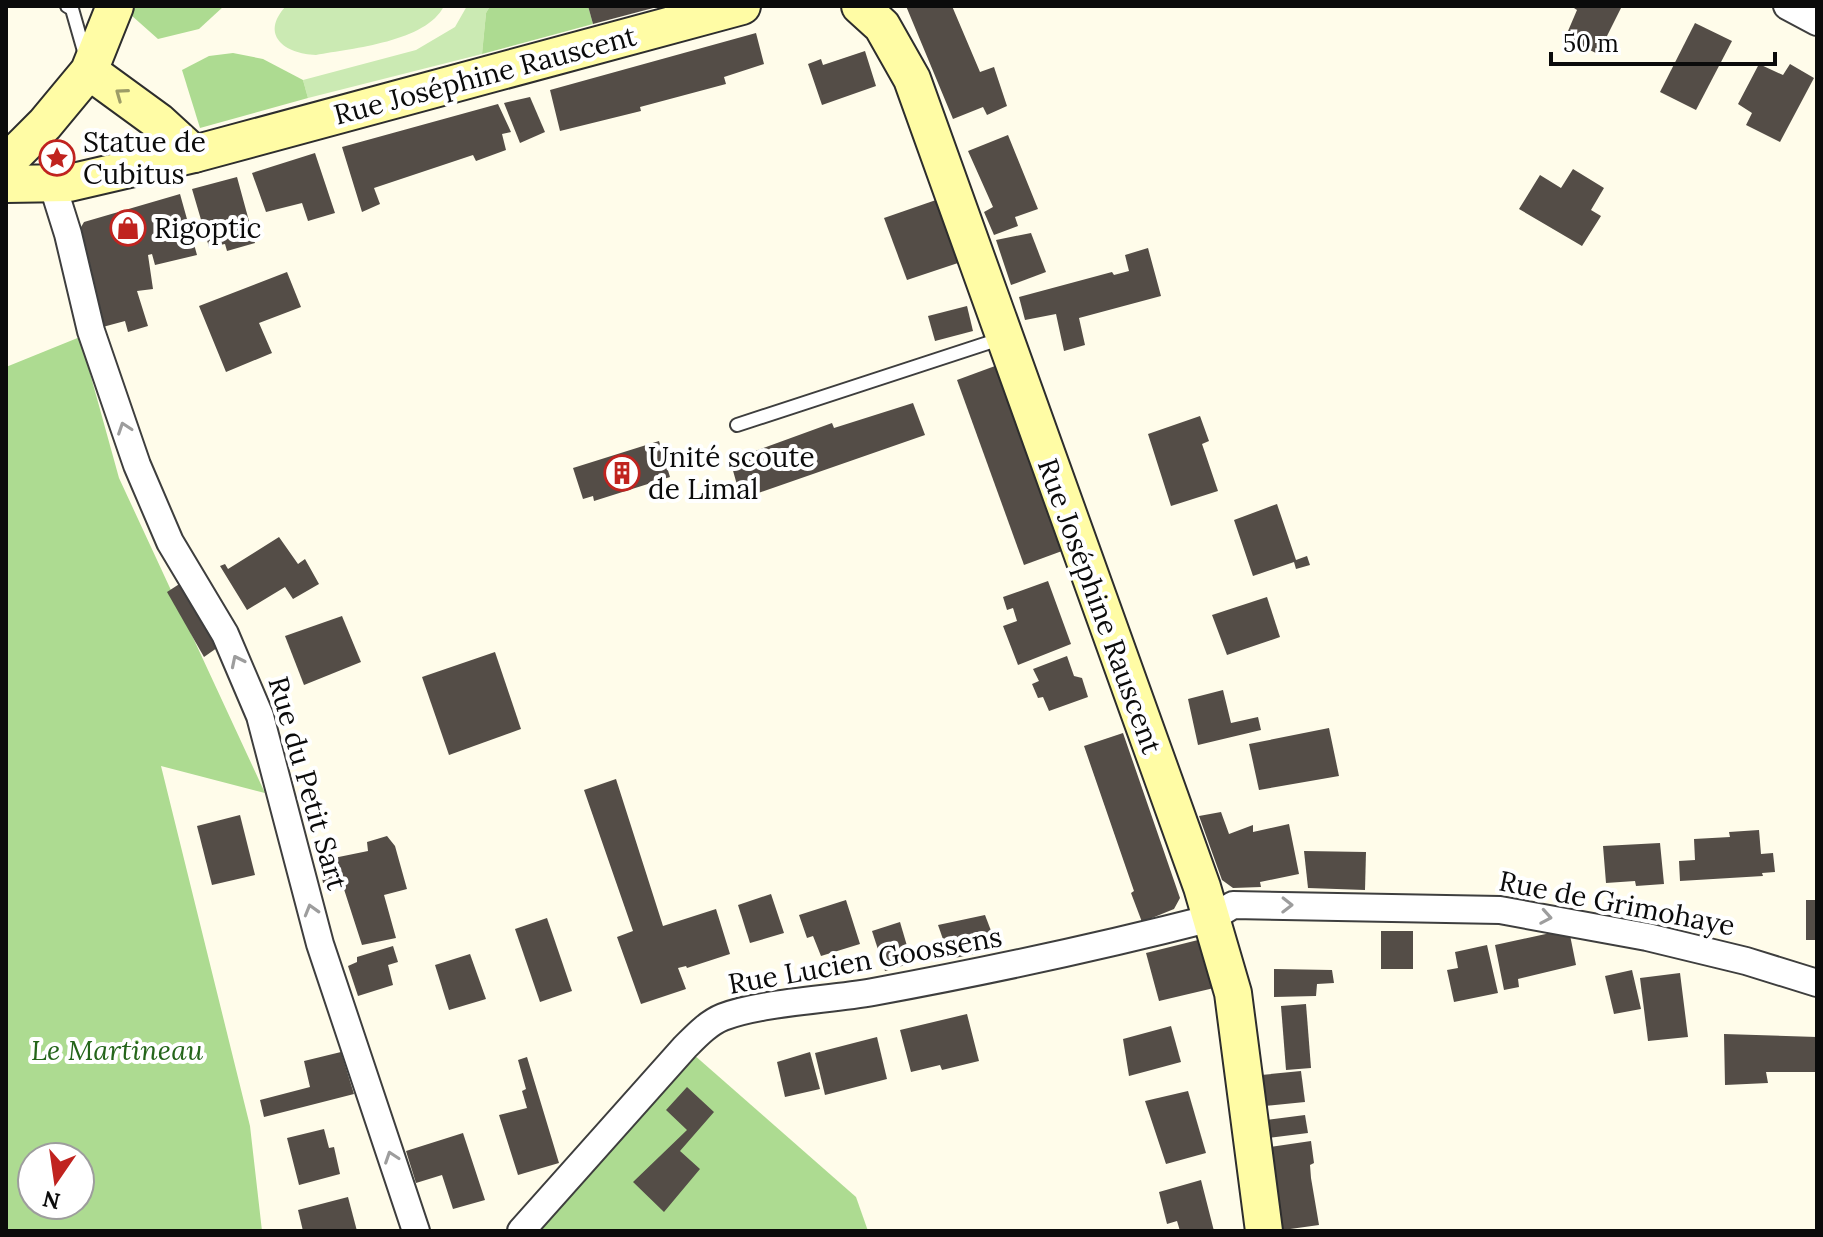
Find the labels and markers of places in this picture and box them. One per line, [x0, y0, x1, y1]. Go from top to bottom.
place label: Statue de Cubitus [83, 124, 206, 192]
place icon: Statue de Cubitus [38, 139, 76, 177]
shop icon: Rigoptic [109, 209, 147, 247]
place label: Rigoptic [154, 210, 262, 246]
place label: Unité scoute de Limal [648, 439, 815, 507]
building icon: Unité scoute de Limal [603, 454, 641, 492]

